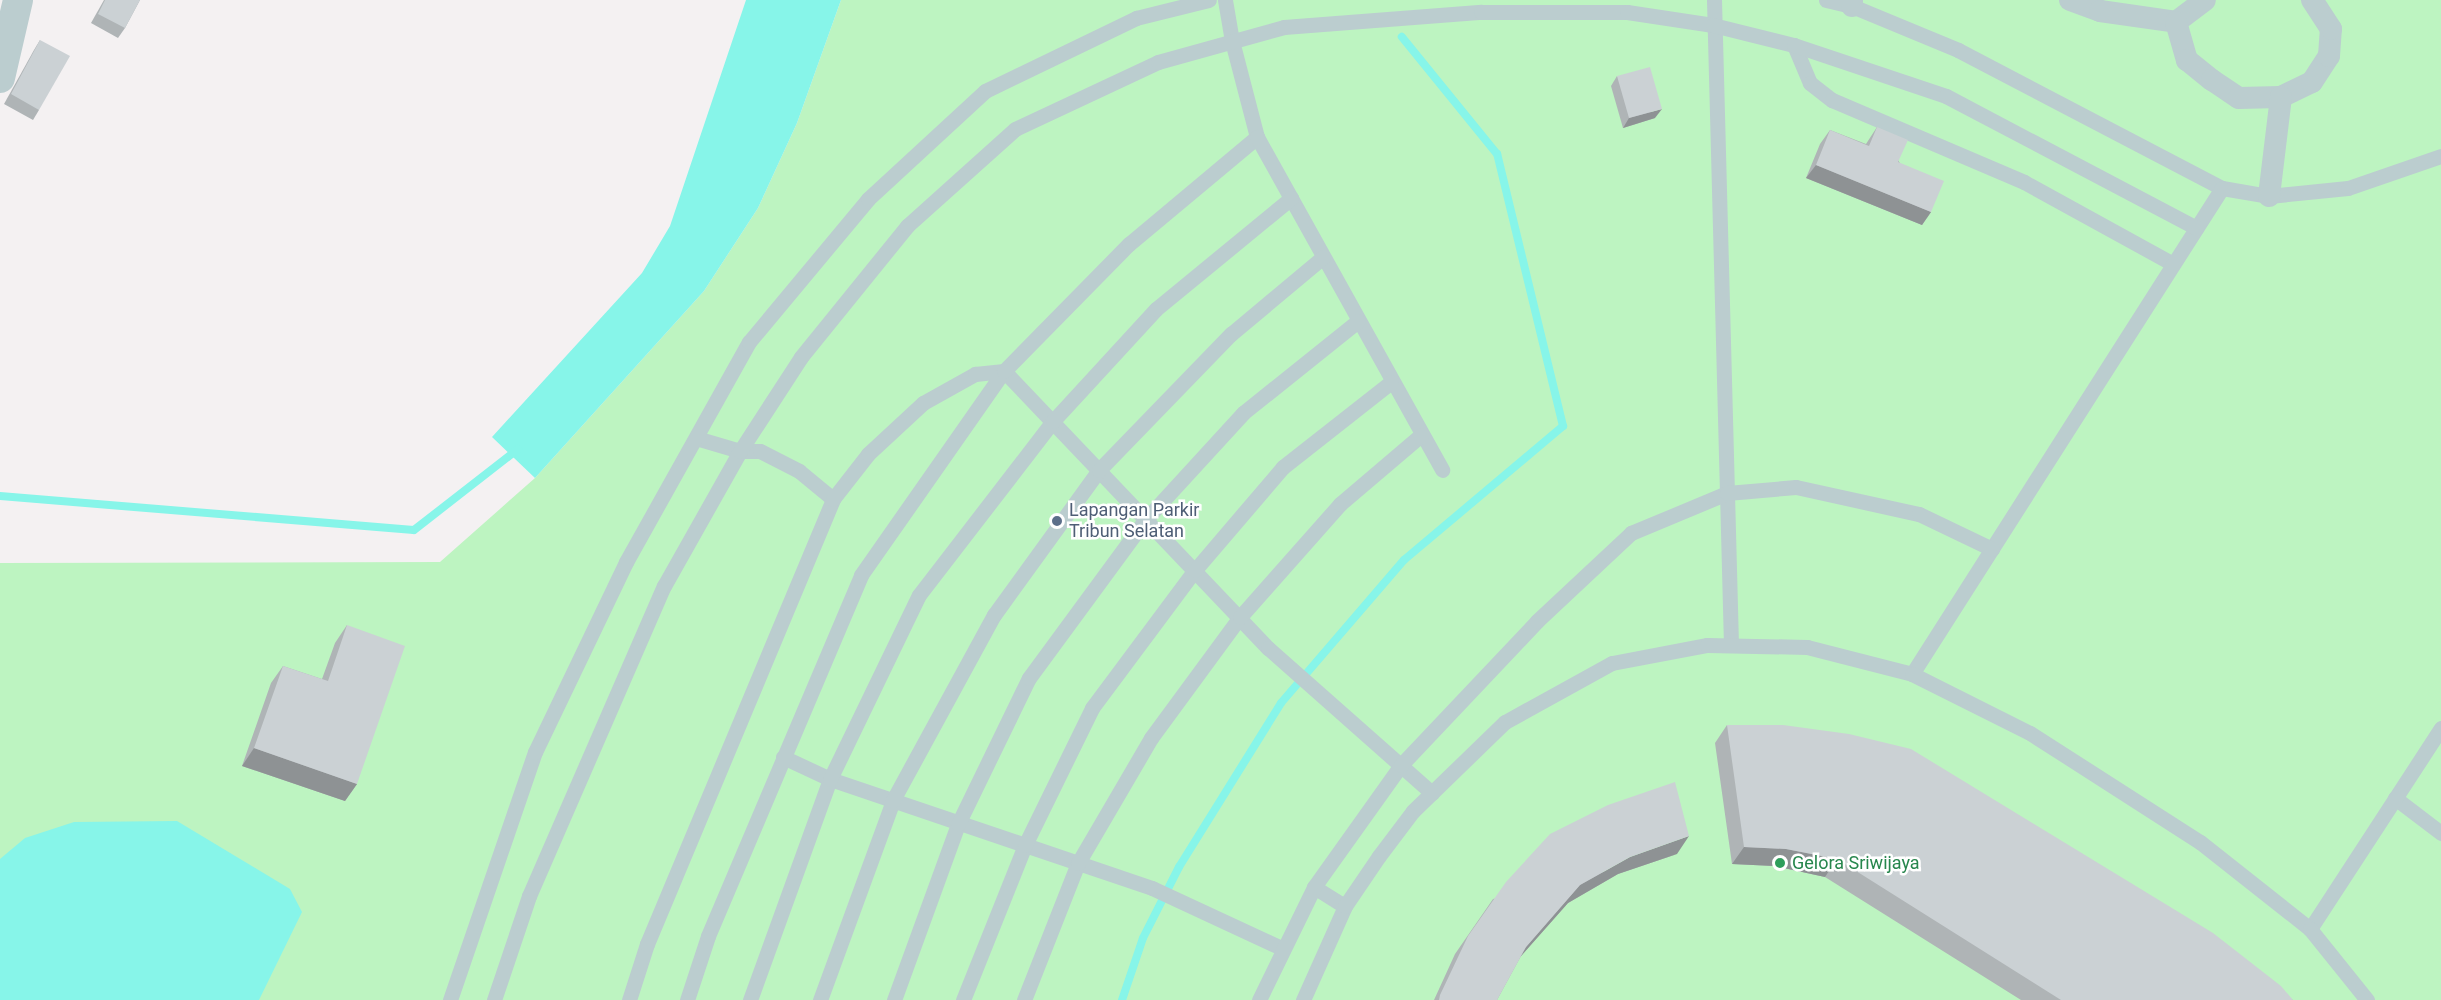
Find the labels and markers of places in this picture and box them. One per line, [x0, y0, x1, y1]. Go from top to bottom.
place label: Lapangan Parkir Tribun Selatan [1069, 500, 1199, 542]
marker: Lapangan Parkir Tribun Selatan [1050, 514, 1064, 528]
place label: Gelora Sriwijaya [1792, 852, 1920, 874]
marker: Gelora Sriwijaya [1773, 856, 1787, 870]

